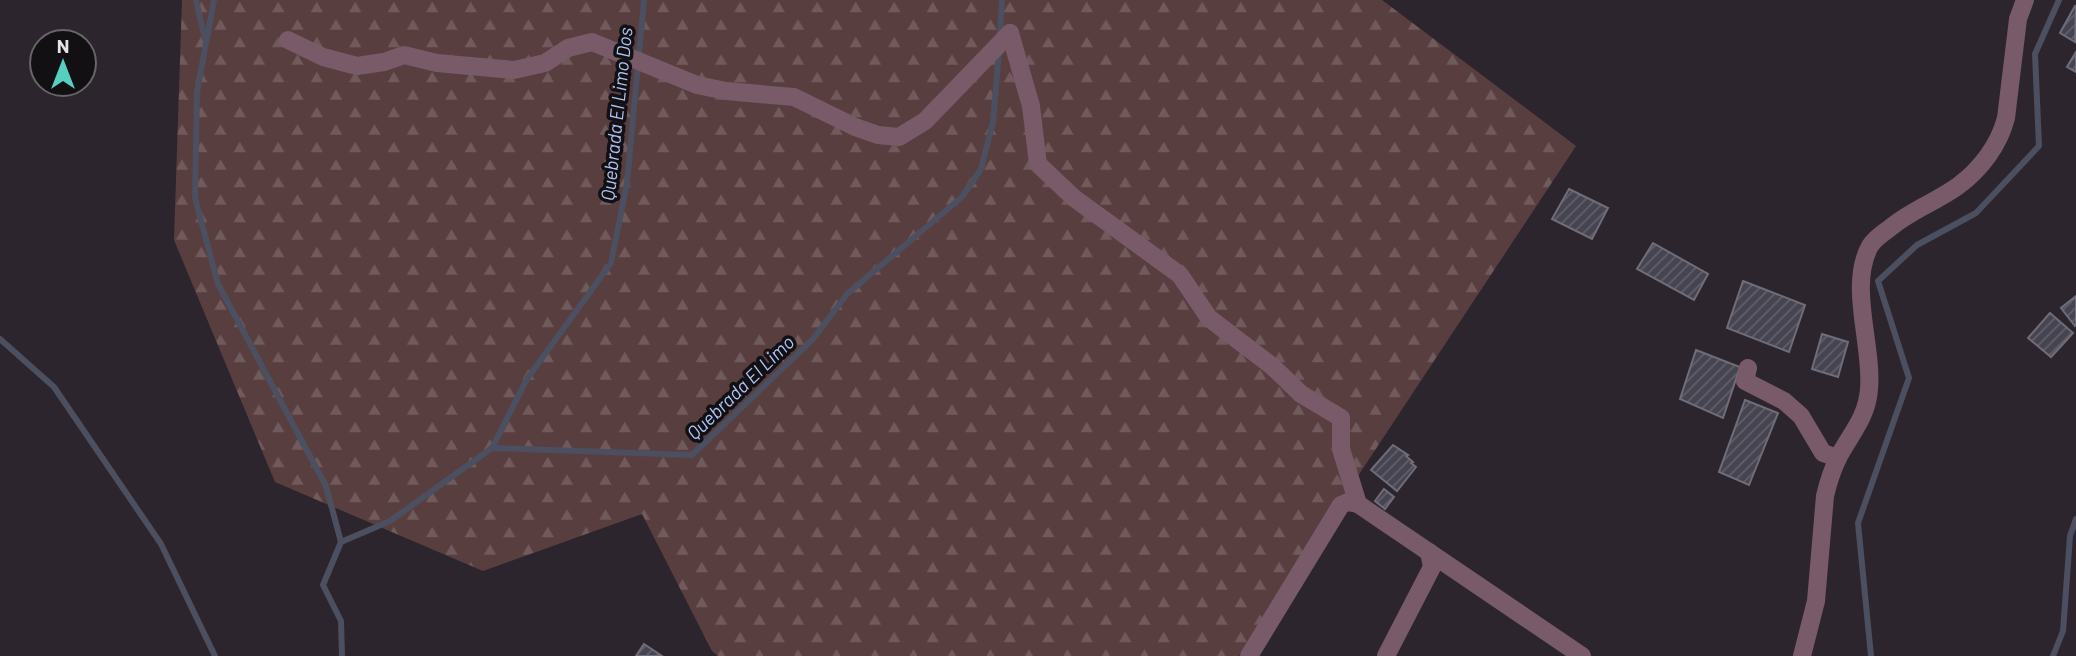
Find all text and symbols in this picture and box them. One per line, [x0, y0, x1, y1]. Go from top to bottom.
water label: Quebrada El Limo Dos [595, 26, 637, 202]
north arrow [28, 28, 98, 98]
text: N [57, 34, 69, 57]
water label: Quebrada El Limo [682, 330, 798, 444]

